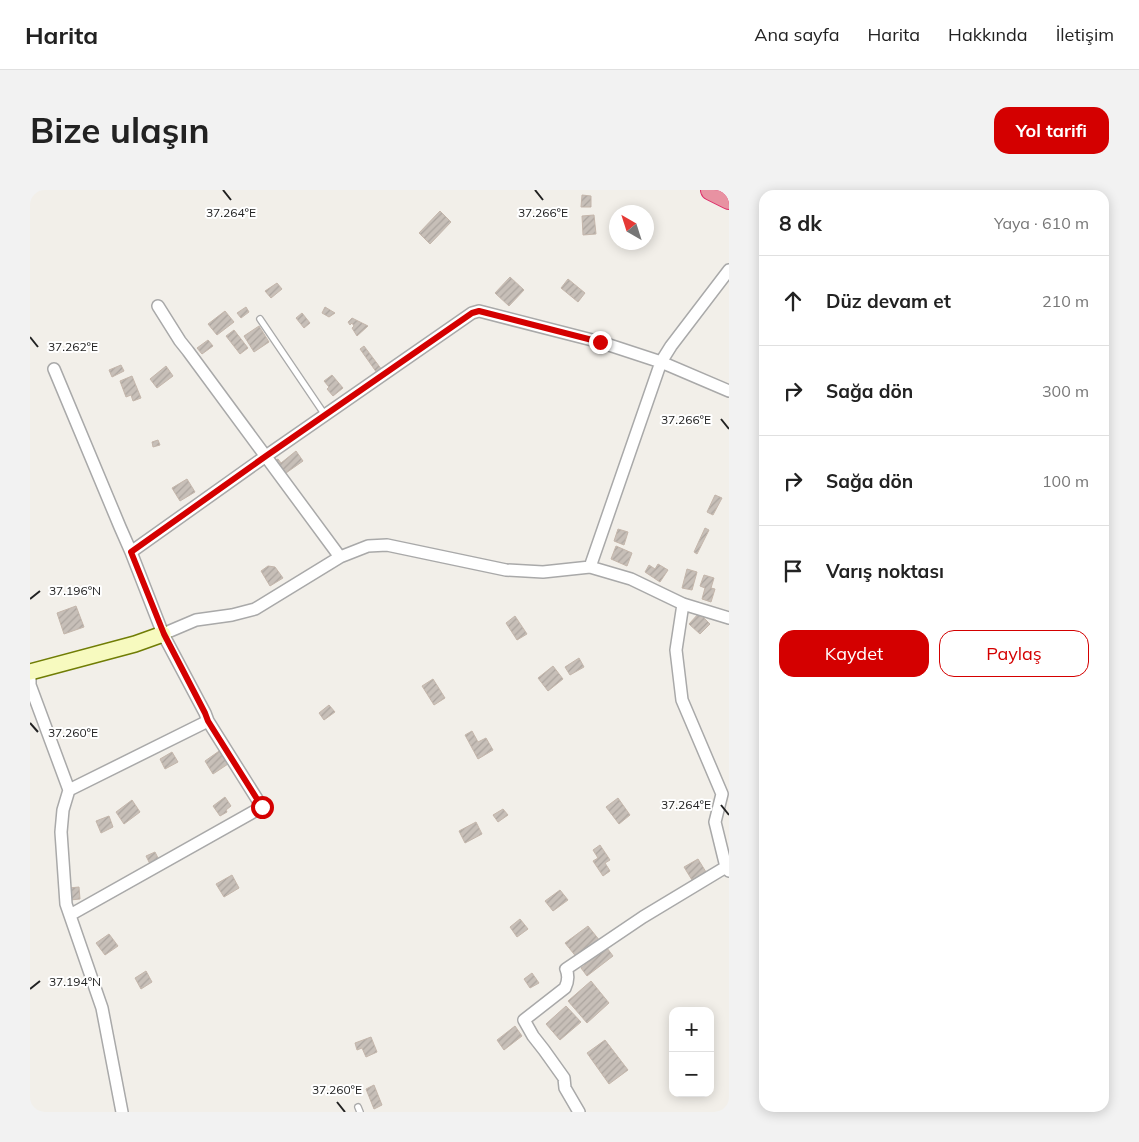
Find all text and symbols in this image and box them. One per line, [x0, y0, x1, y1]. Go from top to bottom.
text: Harita [25, 20, 98, 50]
text: Ana sayfa [754, 23, 840, 46]
text: Harita [868, 23, 920, 46]
text: Hakkında [948, 23, 1028, 46]
text: İletişim [1056, 23, 1114, 46]
button: Yol tarifi [994, 107, 1109, 154]
text: Bize ulaşın [30, 108, 210, 152]
text: 37.264°E [206, 205, 256, 220]
text: 37.266°E [518, 205, 568, 220]
north arrow [609, 205, 654, 250]
text: 8 dk [779, 210, 822, 236]
text: Yaya · 610 m [994, 213, 1089, 233]
icon: ahead [779, 287, 807, 315]
text: Düz devam et [826, 289, 951, 313]
text: 210 m [1042, 291, 1089, 311]
route end [589, 331, 612, 354]
text: 37.262°E [48, 339, 98, 354]
icon: right [779, 377, 807, 405]
text: Sağa dön [826, 379, 913, 403]
text: 300 m [1042, 381, 1089, 401]
text: 37.266°E [661, 412, 711, 427]
icon: right [779, 467, 807, 495]
text: Sağa dön [826, 469, 913, 493]
text: 100 m [1042, 471, 1089, 491]
icon: arrive [779, 557, 807, 585]
text: Varış noktası [826, 559, 944, 583]
text: 37.196°N [49, 583, 101, 598]
button: Kaydet [779, 630, 929, 677]
button: Paylaş [939, 630, 1089, 677]
text: 37.260°E [48, 725, 98, 740]
route start [251, 796, 274, 819]
text: 37.264°E [661, 797, 711, 812]
text: 37.194°N [49, 974, 101, 989]
map controls [669, 1007, 714, 1097]
button: + [669, 1007, 714, 1052]
button: − [669, 1052, 714, 1097]
text: 37.260°E [312, 1082, 362, 1097]

